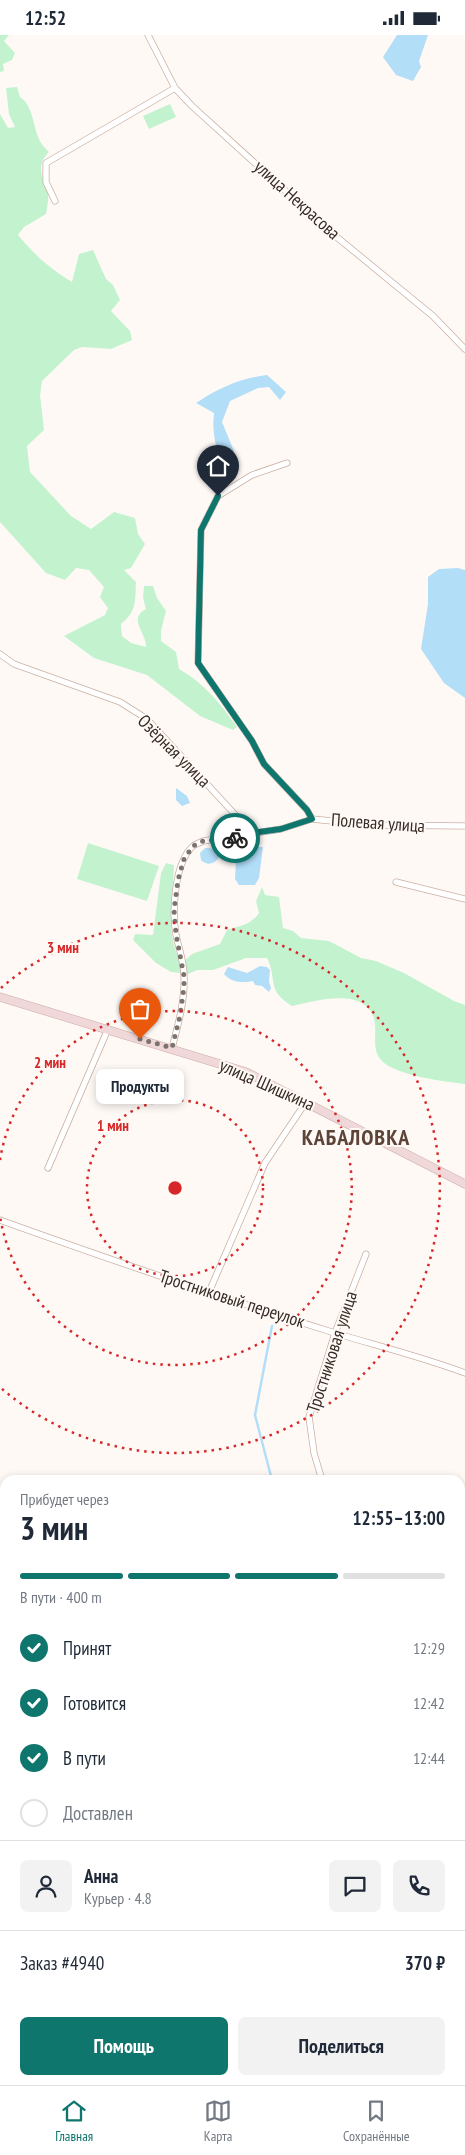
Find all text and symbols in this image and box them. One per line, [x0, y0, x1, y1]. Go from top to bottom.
text: 12:52 [25, 6, 66, 30]
street label: улица Некрасова [249, 155, 345, 244]
pin [197, 445, 239, 496]
icon: home [204, 452, 232, 480]
street label: Озёрная улица [133, 709, 216, 792]
street label: Полевая улица [330, 808, 426, 837]
courier [210, 813, 260, 863]
icon: bike [221, 824, 249, 852]
text: 3 мин [47, 938, 79, 957]
pin [119, 988, 161, 1039]
icon: bag [126, 995, 154, 1023]
text: 2 мин [34, 1053, 66, 1072]
street label: улица Шишкина [216, 1053, 318, 1116]
callout: Продукты [96, 1069, 184, 1104]
text: Продукты [111, 1076, 169, 1096]
text: 1 мин [97, 1116, 129, 1135]
district label: КАБАЛОВКА [302, 1123, 410, 1151]
centre of rings [166, 1179, 184, 1197]
street label: Тростниковый переулок [156, 1264, 308, 1333]
street label: Тростниковая улица [301, 1288, 362, 1416]
text: Прибудет через [20, 1489, 109, 1509]
text: 12:55–13:00 [352, 1506, 445, 1530]
text: 3 мин [20, 1507, 88, 1549]
text: В пути · 400 m [20, 1587, 102, 1607]
icon: check [20, 1634, 48, 1662]
text: Принят [63, 1636, 111, 1660]
text: 12:29 [413, 1638, 445, 1658]
icon: check [20, 1689, 48, 1717]
text: Готовится [63, 1691, 126, 1715]
text: 12:42 [413, 1693, 445, 1713]
icon: check [20, 1744, 48, 1772]
text: В пути [63, 1746, 106, 1770]
text: 12:44 [413, 1748, 445, 1768]
text: Доставлен [63, 1801, 133, 1825]
button: person [20, 1860, 72, 1912]
button: chat [329, 1860, 381, 1912]
button: phone [393, 1860, 445, 1912]
text: Анна [84, 1864, 118, 1888]
text: Курьер · 4.8 [84, 1888, 152, 1908]
text: Заказ #4940 [20, 1951, 104, 1975]
text: 370 ₽ [405, 1951, 445, 1975]
button: Помощь [20, 2017, 228, 2075]
button: Поделиться [238, 2017, 445, 2075]
tab: Главная [55, 2097, 93, 2145]
tab: Карта [204, 2097, 232, 2145]
tab: Сохранённые [343, 2097, 410, 2145]

